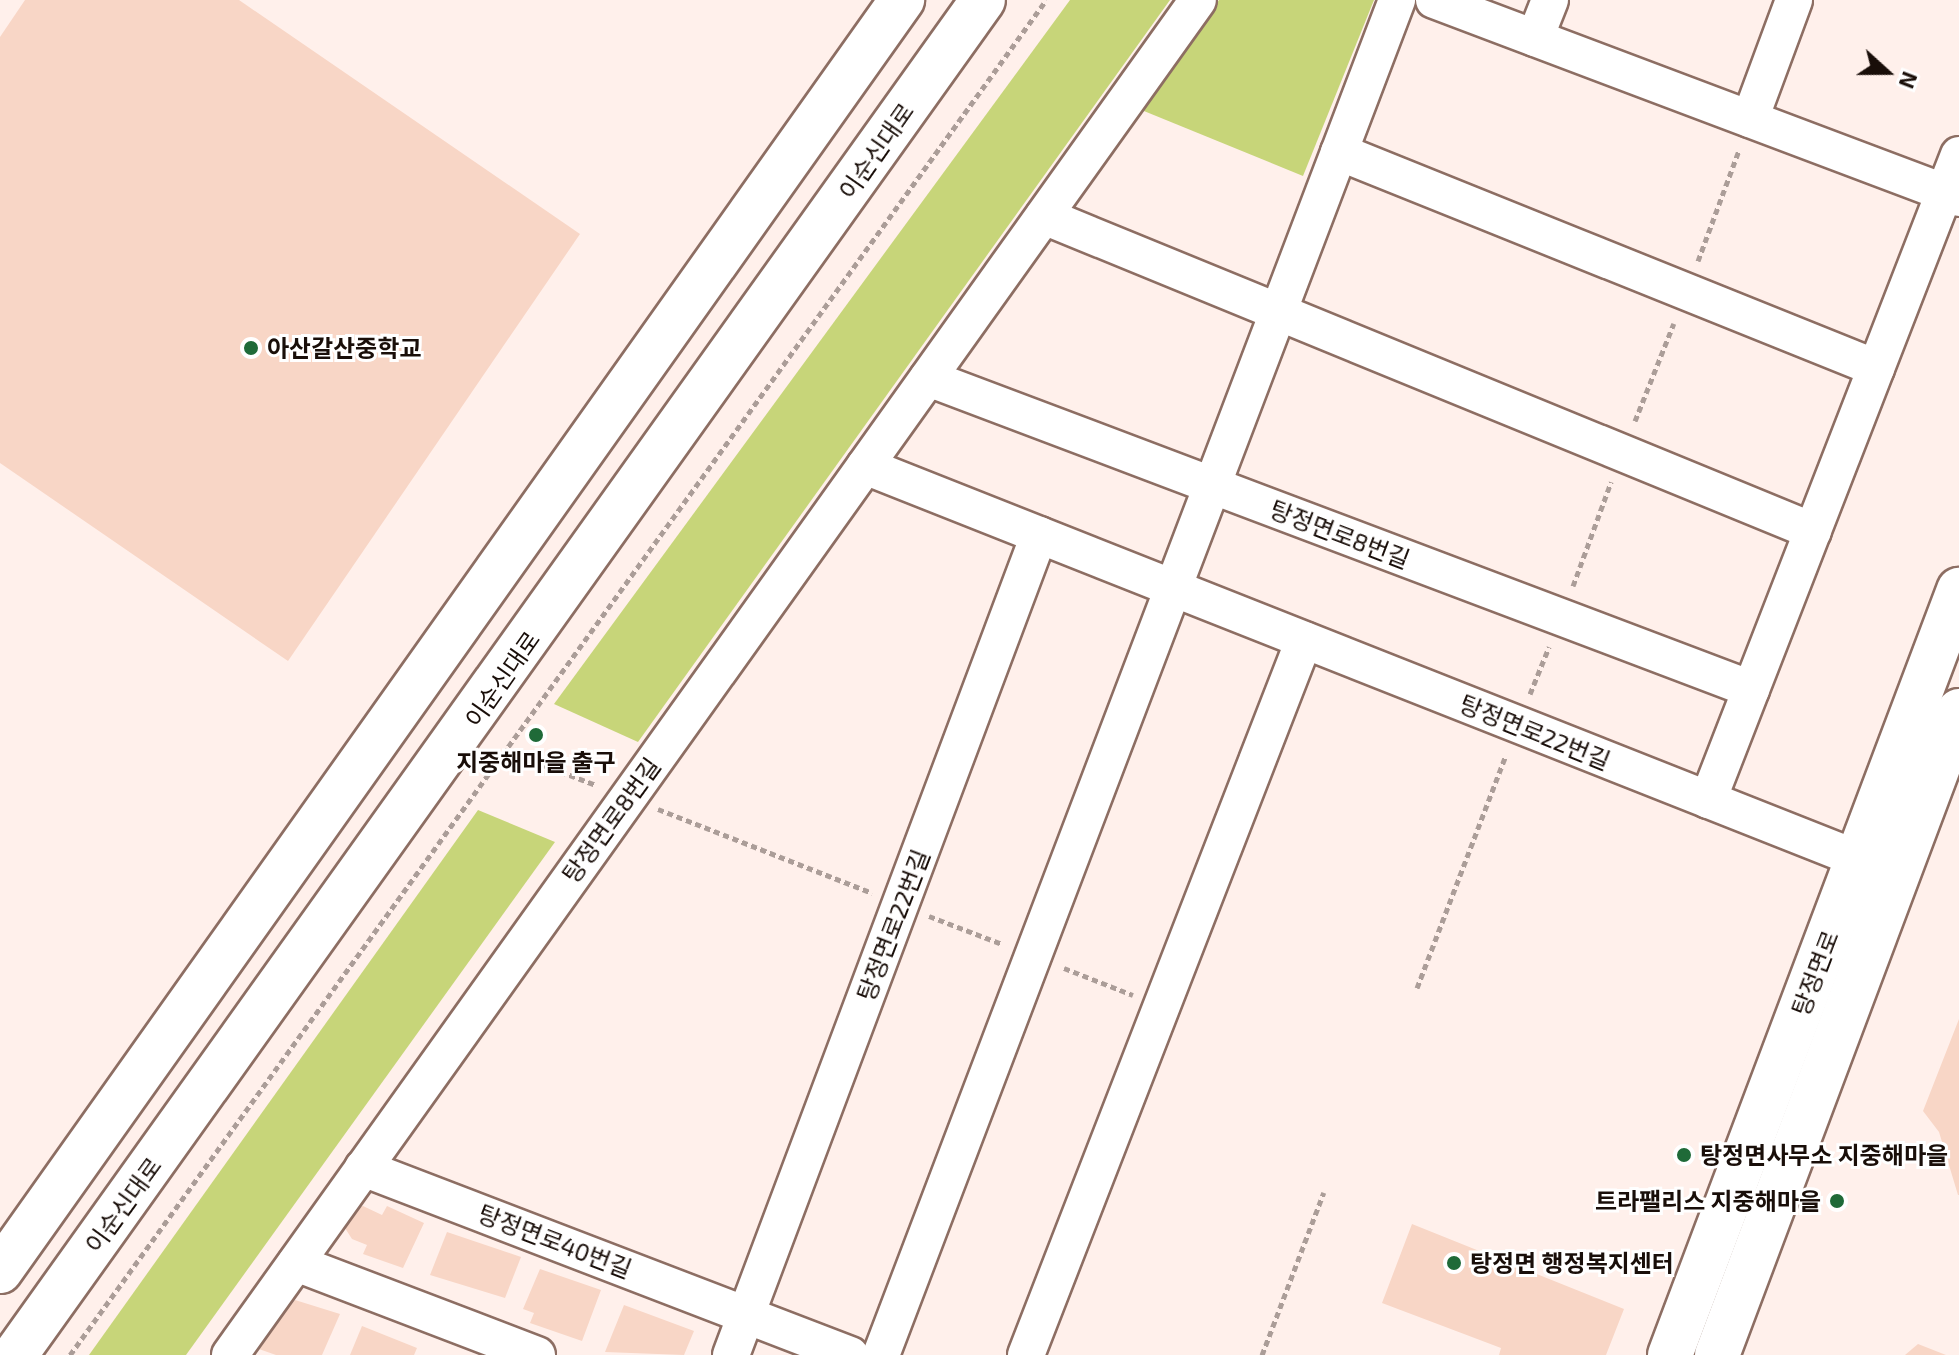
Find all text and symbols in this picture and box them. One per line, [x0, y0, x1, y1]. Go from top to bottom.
north arrow [1847, 32, 1927, 112]
text: N [1894, 69, 1924, 93]
street label: 이순신대로 [833, 98, 919, 204]
place label: 아산갈산중학교 [267, 334, 422, 362]
marker: 아산갈산중학교 [242, 339, 260, 357]
street label: 탕정면로8번길 [1266, 494, 1414, 574]
street label: 이순신대로 [459, 626, 545, 732]
street label: 탕정면로22번길 [1456, 689, 1614, 775]
marker: 지중해마을 출구 [527, 726, 545, 744]
place label: 지중해마을 출구 [456, 748, 616, 776]
street label: 탕정면로8번길 [556, 752, 666, 888]
street label: 탕정면로22번길 [851, 845, 935, 1005]
street label: 탕정면로 [1786, 927, 1844, 1019]
place label: 탕정면사무소 지중해마을 [1700, 1141, 1948, 1169]
marker: 탕정면사무소 지중해마을 [1675, 1146, 1693, 1164]
street label: 이순신대로 [79, 1152, 167, 1258]
place label: 트라팰리스 지중해마을 [1595, 1187, 1821, 1215]
marker: 트라팰리스 지중해마을 [1828, 1192, 1846, 1210]
street label: 탕정면로40번길 [474, 1199, 636, 1283]
place label: 탕정면 행정복지센터 [1470, 1249, 1674, 1277]
marker: 탕정면 행정복지센터 [1445, 1254, 1463, 1272]

